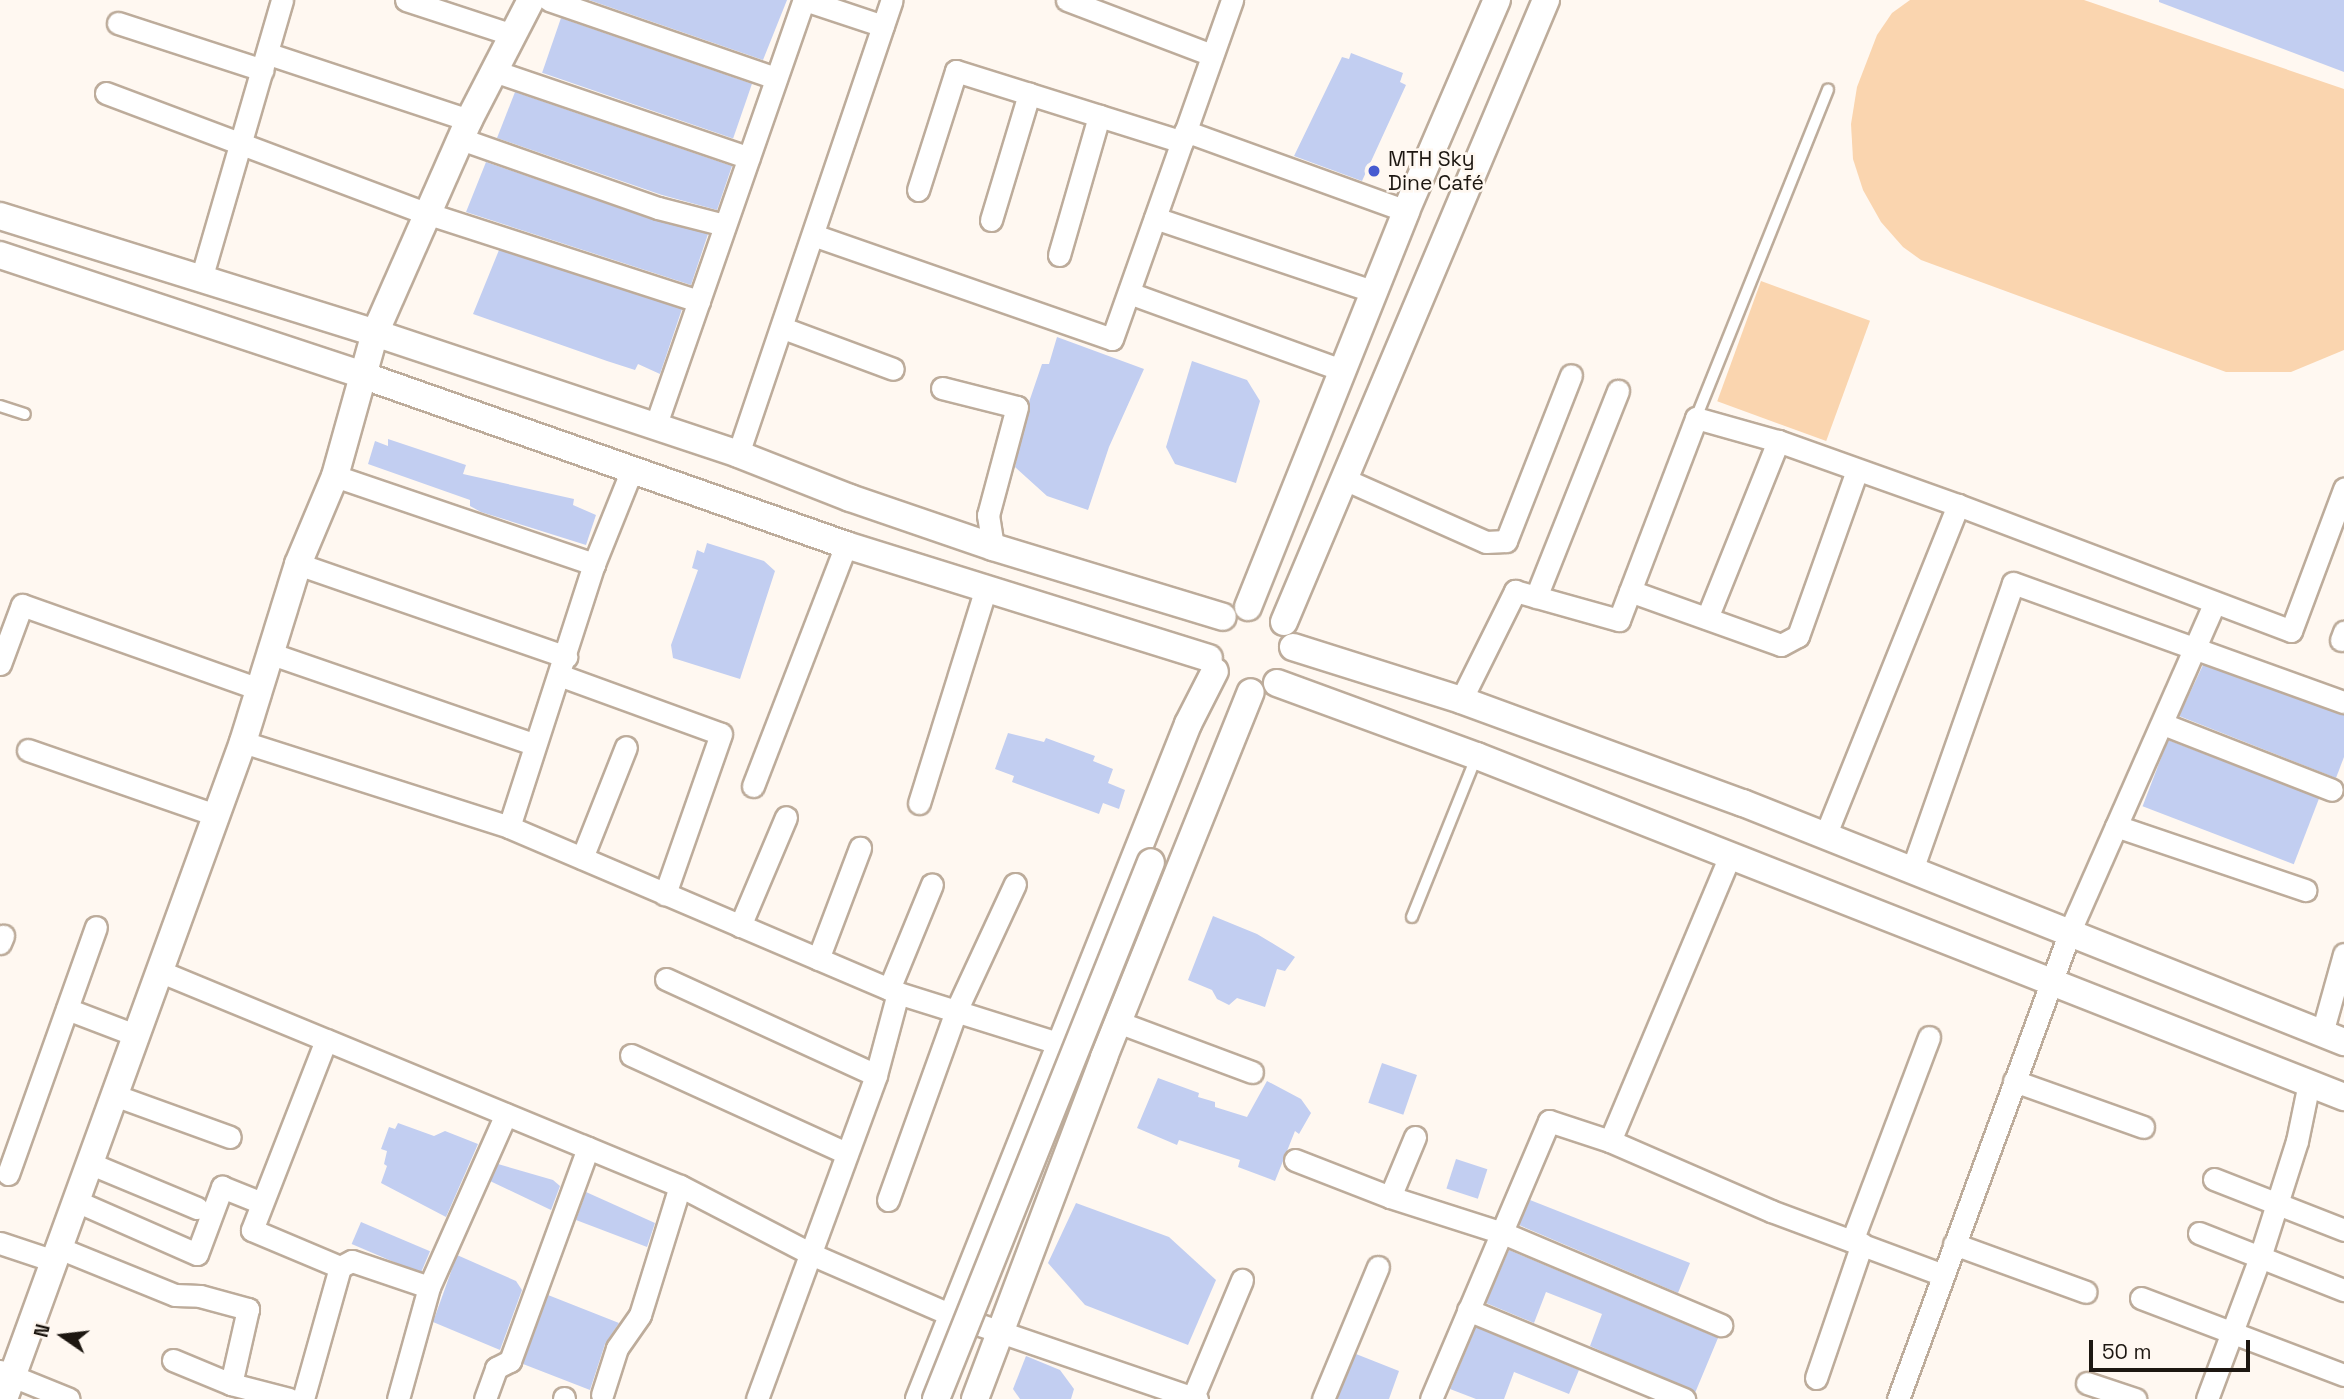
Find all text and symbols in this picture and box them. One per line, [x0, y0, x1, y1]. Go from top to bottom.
place label: MTH Sky Dine Café [1388, 146, 1484, 196]
marker: MTH Sky Dine Café [1366, 163, 1382, 179]
north arrow [28, 1301, 98, 1371]
text: N [28, 1322, 56, 1340]
scale bar [2092, 1326, 2253, 1370]
text: 50 m [2102, 1338, 2152, 1365]

